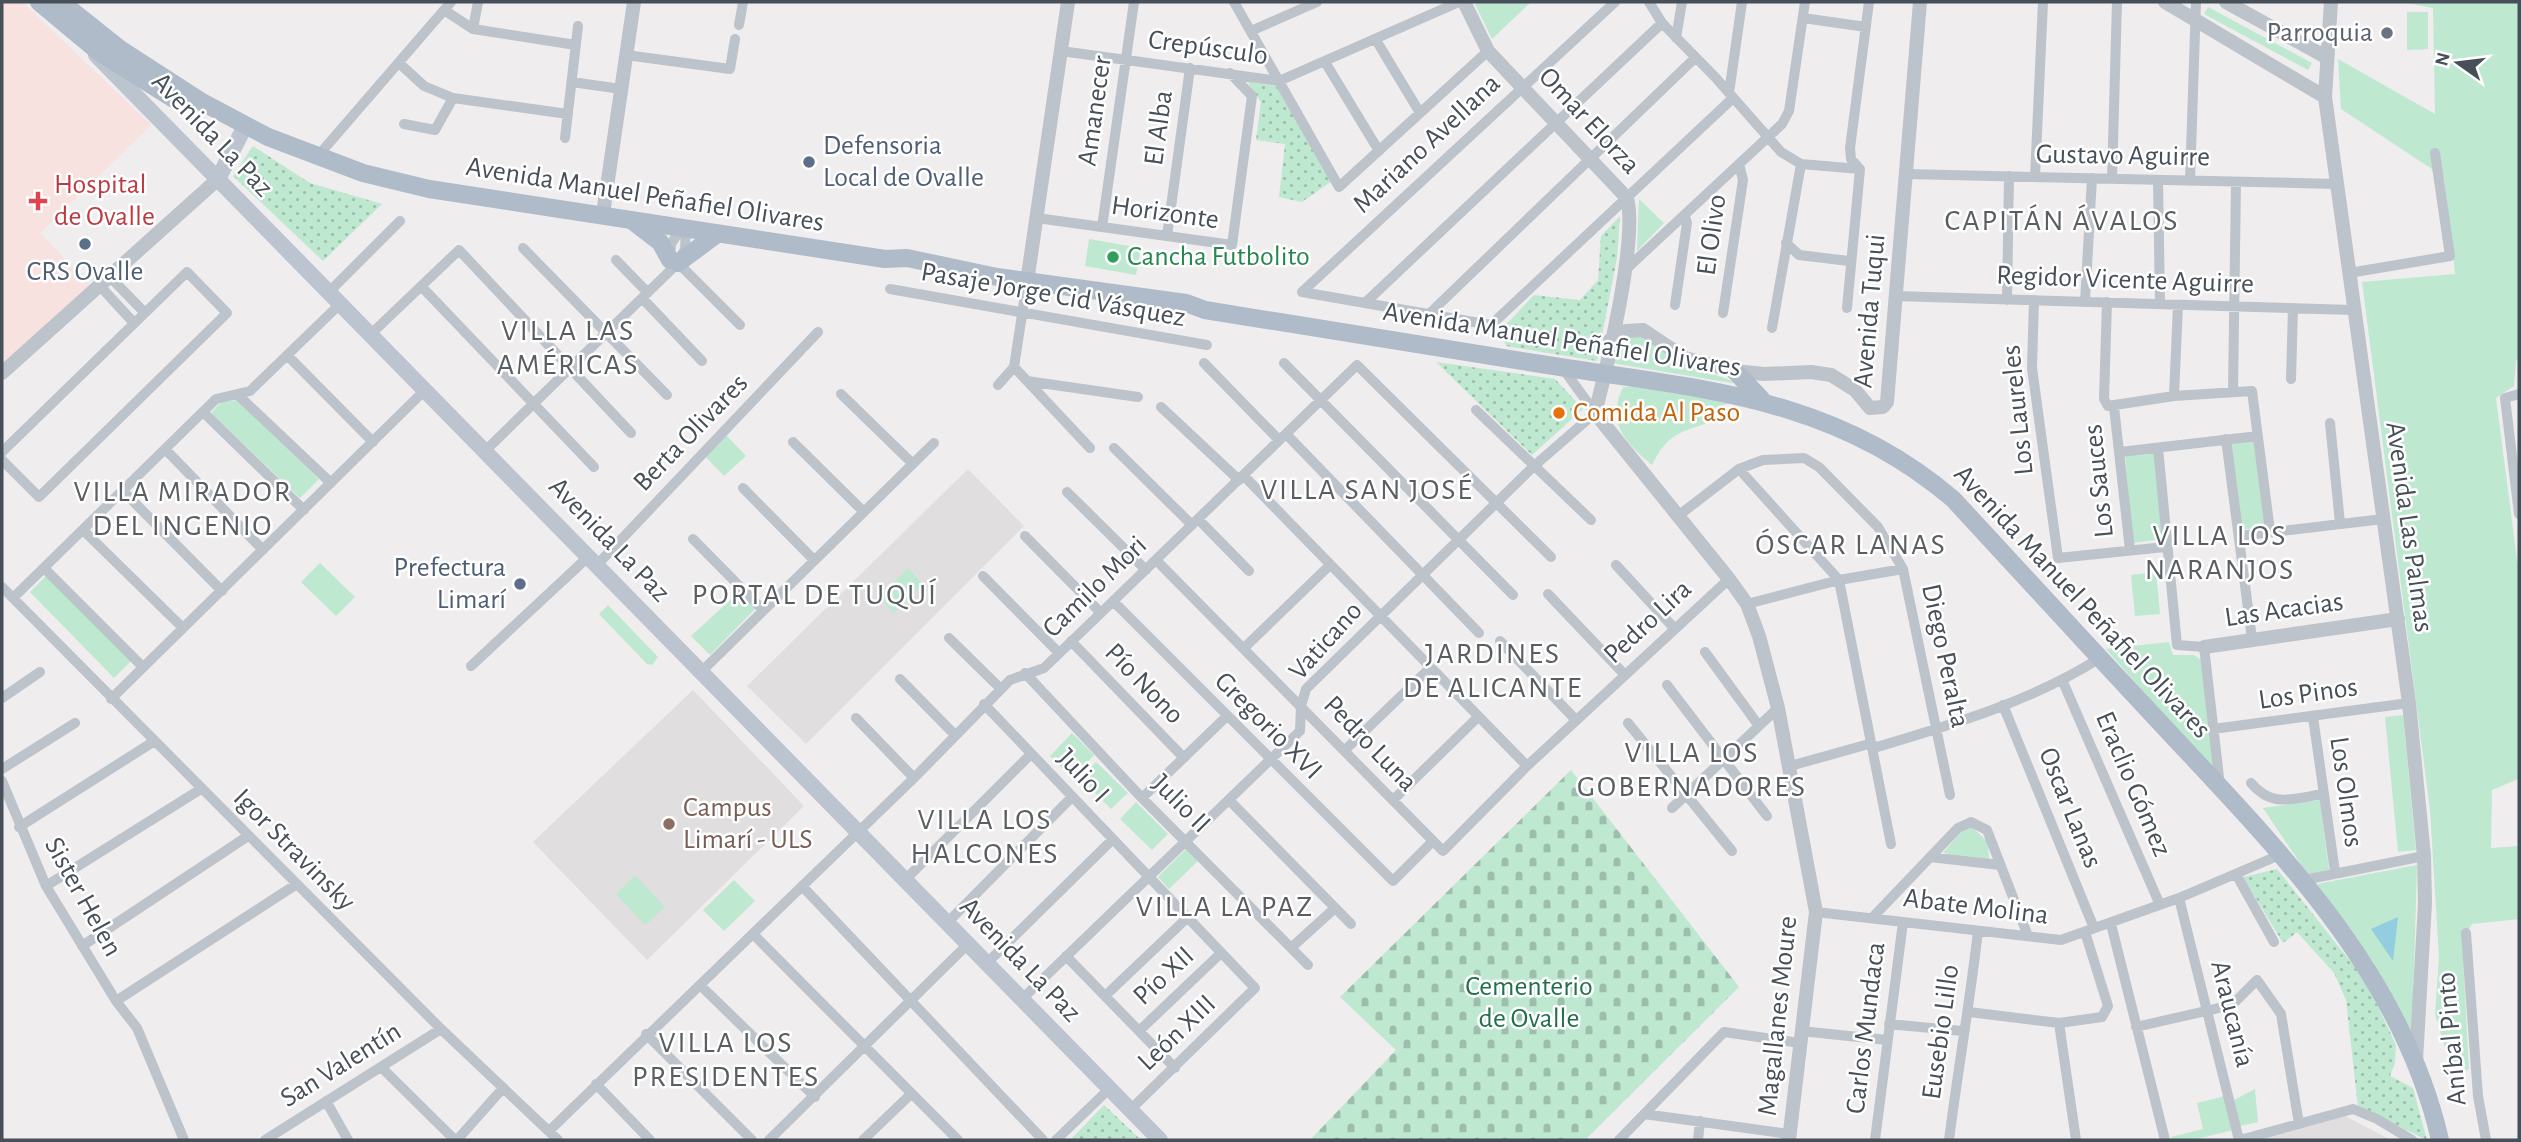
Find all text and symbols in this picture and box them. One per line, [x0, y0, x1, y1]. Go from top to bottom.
place label: Parroquia [2266, 19, 2373, 47]
marker: Parroquia [2379, 25, 2395, 41]
street label: Crepúsculo [1146, 26, 1270, 70]
north arrow [2423, 28, 2493, 98]
text: N [2432, 51, 2454, 68]
street label: Amanecer [1073, 54, 1117, 168]
street label: Omar Elorza [1533, 62, 1645, 180]
street label: Avenida La Paz [146, 67, 278, 203]
street label: Mariano Avellana [1348, 69, 1506, 219]
street label: El Alba [1140, 89, 1178, 167]
place label: Defensoria Local de Ovalle [823, 132, 984, 192]
street label: Gustavo Aguirre [2036, 140, 2210, 172]
street label: Avenida Manuel Peñafiel Olivares [464, 153, 826, 237]
marker: Defensoria Local de Ovalle [801, 154, 817, 170]
place label: Hospital de Ovalle [54, 171, 155, 231]
marker: Hospital de Ovalle [28, 191, 48, 211]
street label: Horizonte [1109, 192, 1221, 234]
street label: El Olivo [1692, 193, 1732, 277]
district label: CAPITÁN ÁVALOS [1945, 204, 2179, 236]
street label: Avenida Tuqui [1849, 233, 1891, 389]
marker: CRS Ovalle [77, 236, 93, 252]
place label: Cancha Futbolito [1127, 243, 1310, 271]
marker: Cancha Futbolito [1105, 249, 1121, 265]
place label: CRS Ovalle [27, 258, 143, 286]
street label: Pasaje Jorge Cid Vásquez [919, 258, 1187, 332]
street label: Regidor Vicente Aguirre [1996, 262, 2254, 298]
street label: Avenida Manuel Peñafiel Olivares [1381, 298, 1743, 382]
district label: VILLA LAS AMÉRICAS [497, 316, 639, 380]
street label: Los Laureles [1997, 344, 2039, 476]
street label: Berta Olivares [628, 369, 754, 497]
place label: Comida Al Paso [1573, 399, 1740, 427]
marker: Comida Al Paso [1551, 405, 1567, 421]
street label: Avenida Las Palmas [2380, 420, 2438, 634]
street label: Los Sauces [2079, 423, 2119, 539]
street label: Avenida Manuel Peñafiel Olivares [1948, 460, 2216, 744]
street label: Avenida La Paz [543, 472, 675, 608]
district label: VILLA SAN JOSÉ [1260, 473, 1474, 505]
district label: VILLA MIRADOR DEL INGENIO [74, 477, 293, 541]
district label: VILLA LOS NARANJOS [2145, 521, 2295, 585]
district label: ÓSCAR LANAS [1755, 528, 1947, 560]
street label: Camilo Mori [1038, 531, 1152, 643]
place label: Prefectura Limarí [394, 554, 506, 614]
street label: Pedro Lira [1599, 575, 1697, 669]
marker: Prefectura Limarí [512, 576, 528, 592]
district label: PORTAL DE TUQUÍ [692, 578, 938, 610]
street label: Diego Peralta [1916, 582, 1974, 731]
street label: Las Acacias [2223, 588, 2345, 632]
street label: Vaticano [1284, 597, 1368, 685]
street label: Pío Nono [1099, 638, 1189, 730]
district label: JARDINES DE ALICANTE [1403, 639, 1583, 703]
street label: Gregorio XVI [1209, 667, 1327, 785]
street label: Los Pinos [2257, 673, 2359, 715]
street label: Pedro Luna [1318, 691, 1422, 797]
street label: Eraclio Gómez [2090, 708, 2176, 860]
street label: Los Olmos [2324, 735, 2368, 849]
district label: VILLA LOS GOBERNADORES [1577, 738, 1807, 802]
street label: Julio I [1052, 744, 1114, 808]
street label: Oscar Lanas [2033, 744, 2107, 872]
street label: Julio II [1146, 769, 1216, 839]
street label: Igor Stravinsky [228, 784, 360, 916]
place label: Campus Limarí - ULS [683, 794, 813, 854]
district label: VILLA LOS HALCONES [910, 805, 1060, 869]
marker: Campus Limarí - ULS [661, 816, 677, 832]
street label: Sister Helen [39, 833, 127, 961]
street label: Abate Molina [1902, 884, 2050, 930]
street label: Avenida La Paz [954, 892, 1086, 1028]
district label: VILLA LA PAZ [1136, 892, 1314, 922]
street label: Magallanes Moure [1754, 915, 1802, 1117]
street label: Carlos Mundaca [1842, 940, 1890, 1115]
street label: Pío XII [1128, 941, 1200, 1011]
street label: Araucanía [2205, 958, 2259, 1070]
street label: Eusebio Lillo [1918, 963, 1964, 1101]
street label: Aníbal Pinto [2432, 971, 2472, 1107]
park label: Cementerio de Ovalle [1465, 973, 1593, 1033]
street label: León XIII [1133, 990, 1221, 1076]
street label: San Valentín [276, 1017, 406, 1113]
district label: VILLA LOS PRESIDENTES [632, 1028, 820, 1092]

